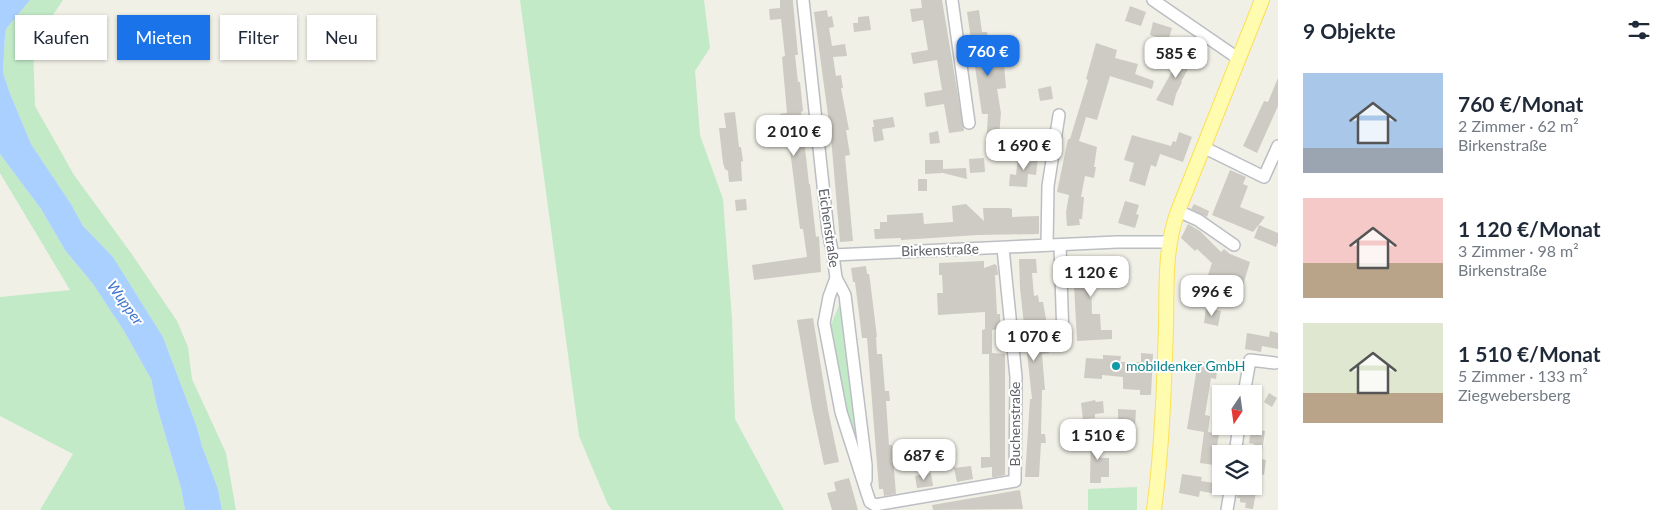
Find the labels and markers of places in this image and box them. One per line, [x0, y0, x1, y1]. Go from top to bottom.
pin: 760 € [953, 34, 1023, 77]
pin: 585 € [1141, 36, 1211, 79]
pin: 2 010 € [748, 114, 840, 157]
pin: 1 690 € [978, 128, 1070, 171]
pin: 1 120 € [1045, 256, 1137, 298]
pin: 996 € [1177, 274, 1247, 317]
pin: 1 070 € [988, 320, 1080, 362]
place label: mobildenker GmbH [1126, 357, 1245, 374]
marker: mobildenker GmbH [1110, 360, 1122, 372]
pin: 1 510 € [1052, 418, 1144, 461]
pin: 687 € [889, 438, 959, 481]

